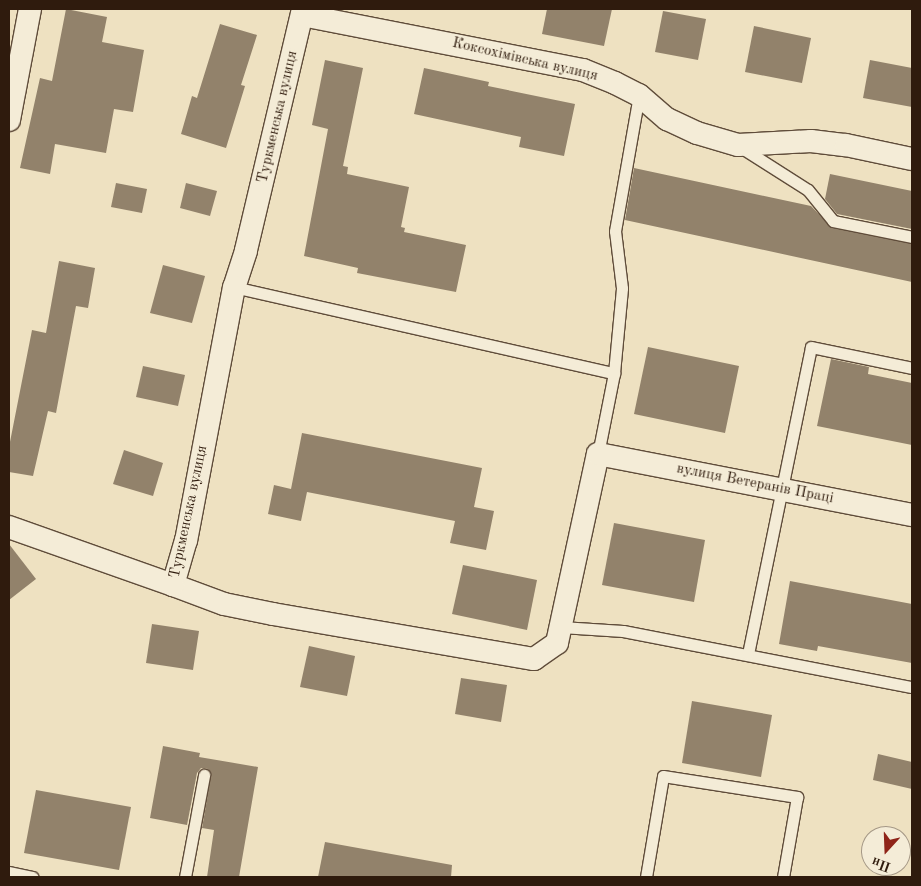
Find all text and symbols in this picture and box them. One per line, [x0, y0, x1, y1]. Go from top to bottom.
street label: Коксохімівська вулиця [450, 34, 600, 86]
street label: Туркменська вулиця [254, 49, 302, 185]
street label: Туркменська вулиця [166, 444, 212, 580]
street label: вулиця Ветеранів Праці [675, 460, 835, 508]
north arrow [861, 826, 911, 876]
text: Пн [870, 854, 893, 874]

